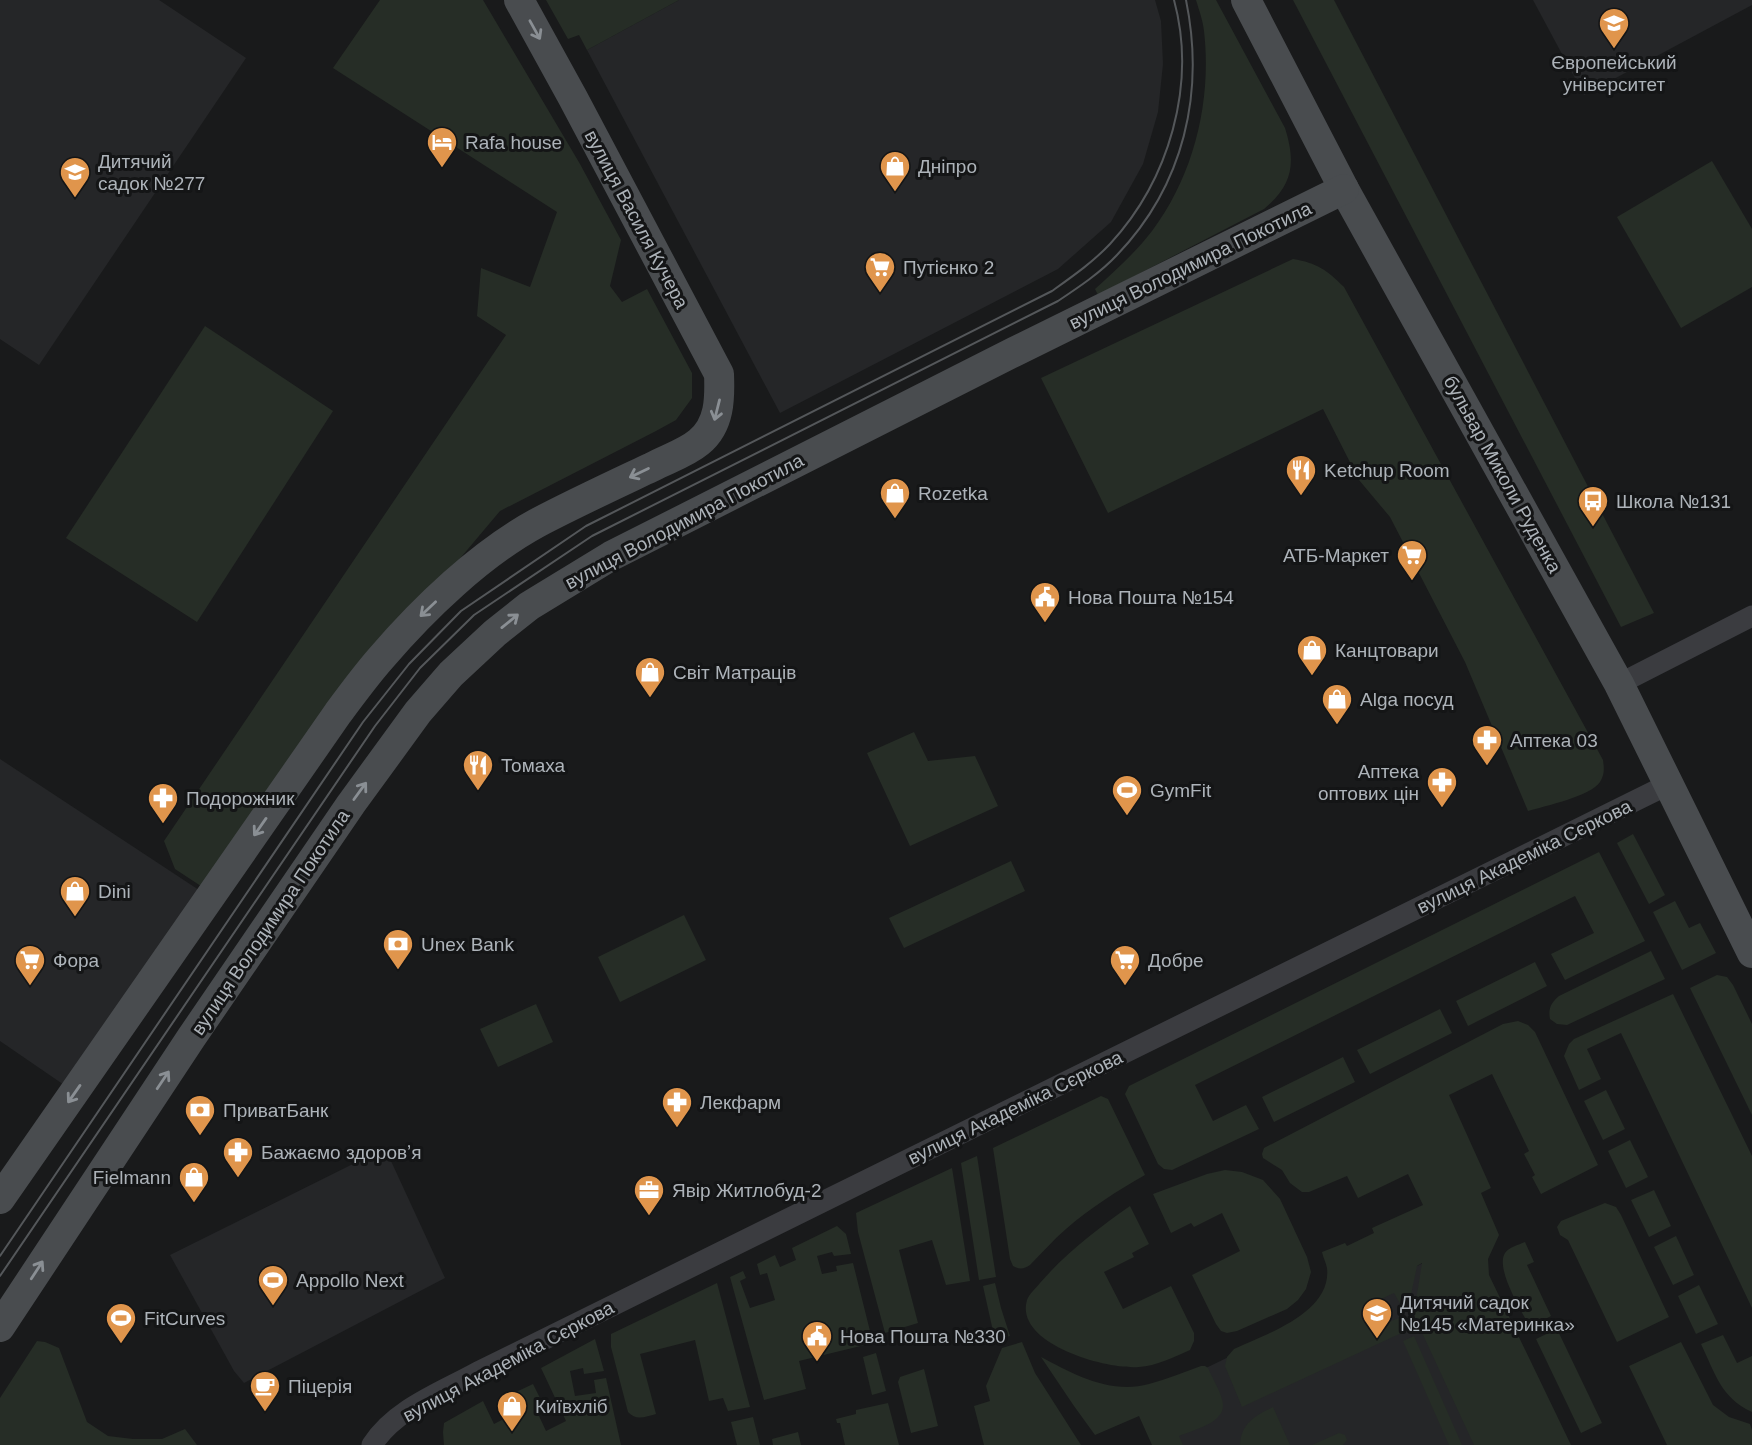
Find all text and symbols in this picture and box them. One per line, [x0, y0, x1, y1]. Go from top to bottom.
school or university icon: Європейський університет [1597, 6, 1631, 50]
one-way arrow [529, 19, 542, 40]
place label: Європейський університет [1551, 52, 1677, 95]
hotel icon: Rafa house [425, 125, 459, 169]
street label: вулиця Василя Кучера [581, 126, 693, 312]
place label: Rafa house [465, 132, 562, 153]
shop icon: Дніпро [878, 149, 912, 193]
place label: Дитячий садок №277 [98, 151, 205, 194]
school or university icon: Дитячий садок №277 [58, 155, 92, 199]
place label: Дніпро [918, 156, 977, 177]
street label: вулиця Володимира Покотила [1066, 197, 1315, 333]
supermarket icon: Путієнко 2 [863, 250, 897, 294]
place label: Путієнко 2 [903, 257, 994, 278]
street label: бульвар Миколи Руденка [1440, 372, 1566, 577]
one-way arrow [710, 399, 723, 421]
street label: вулиця Володимира Покотила [562, 449, 807, 593]
restaurant icon: Ketchup Room [1284, 453, 1318, 497]
place label: Ketchup Room [1324, 460, 1450, 481]
one-way arrow [629, 467, 650, 481]
shop icon: Rozetka [878, 476, 912, 520]
place label: Rozetka [918, 483, 988, 504]
bus stop icon: Школа №131 [1576, 484, 1610, 528]
place label: Школа №131 [1616, 491, 1731, 512]
supermarket icon: АТБ-Маркет [1395, 538, 1429, 582]
place label: АТБ-Маркет [1283, 545, 1389, 566]
public building icon: Нова Пошта №154 [1028, 580, 1062, 624]
place label: Нова Пошта №154 [1068, 587, 1234, 608]
one-way arrow [420, 600, 437, 617]
one-way arrow [500, 614, 518, 629]
shop icon: Канцтовари [1295, 633, 1329, 677]
place label: Канцтовари [1335, 640, 1439, 661]
shop icon: Світ Матраців [633, 655, 667, 699]
place label: Світ Матраців [673, 662, 796, 683]
shop icon: Alga посуд [1320, 682, 1354, 726]
place label: Alga посуд [1360, 689, 1454, 710]
pharmacy icon: Аптека 03 [1470, 723, 1504, 767]
place label: Аптека 03 [1510, 730, 1598, 751]
restaurant icon: Томаха [461, 748, 495, 792]
place label: Томаха [501, 755, 566, 776]
place label: Аптека оптових цін [1318, 761, 1419, 804]
pharmacy icon: Аптека оптових цін [1425, 765, 1459, 809]
sports icon: GymFit [1110, 773, 1144, 817]
place label: GymFit [1150, 780, 1212, 801]
pharmacy icon: Подорожник [146, 781, 180, 825]
one-way arrow [353, 782, 367, 801]
place label: Подорожник [186, 788, 295, 809]
street label: вулиця Академіка Сєркова [1414, 795, 1635, 918]
street label: вулиця Володимира Покотила [187, 805, 354, 1039]
one-way arrow [253, 817, 267, 836]
shop icon: Dini [58, 874, 92, 918]
place label: Dini [98, 881, 131, 902]
bank icon: Unex Bank [381, 927, 415, 971]
place label: Unex Bank [421, 934, 514, 955]
supermarket icon: Фора [13, 943, 47, 987]
supermarket icon: Добре [1108, 943, 1142, 987]
place label: Фора [53, 950, 100, 971]
place label: Добре [1148, 950, 1204, 971]
street label: вулиця Академіка Сєркова [905, 1046, 1126, 1169]
one-way arrow [156, 1071, 170, 1091]
one-way arrow [67, 1084, 81, 1103]
pharmacy icon: Лекфарм [660, 1085, 694, 1129]
place label: Лекфарм [700, 1092, 781, 1113]
bank icon: ПриватБанк [183, 1093, 217, 1137]
place label: ПриватБанк [223, 1100, 329, 1121]
pharmacy icon: Бажаємо здоровʼя [221, 1135, 255, 1179]
place label: Бажаємо здоровʼя [261, 1142, 422, 1163]
shop icon: Fielmann [177, 1160, 211, 1204]
place label: Fielmann [93, 1167, 171, 1188]
office icon: Явір Житлобуд-2 [632, 1173, 666, 1217]
place label: Явір Житлобуд-2 [672, 1180, 822, 1201]
one-way arrow [31, 1261, 45, 1281]
sports icon: Appollo Next [256, 1263, 290, 1307]
place label: Appollo Next [296, 1270, 404, 1291]
place label: Дитячий садок №145 «Материнка» [1400, 1292, 1575, 1335]
school or university icon: Дитячий садок №145 «Материнка» [1360, 1296, 1394, 1340]
street label: вулиця Академіка Сєркова [399, 1297, 618, 1426]
sports icon: FitCurves [104, 1301, 138, 1345]
place label: FitCurves [144, 1308, 225, 1329]
public building icon: Нова Пошта №330 [800, 1319, 834, 1363]
place label: Нова Пошта №330 [840, 1326, 1006, 1347]
cafe icon: Піцерія [248, 1369, 282, 1413]
place label: Піцерія [288, 1376, 352, 1397]
shop icon: Київхліб [495, 1389, 529, 1433]
place label: Київхліб [535, 1396, 608, 1417]

